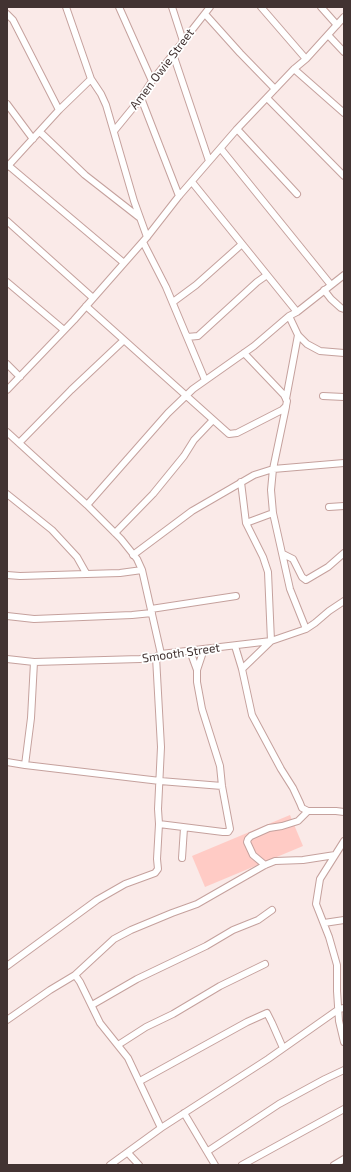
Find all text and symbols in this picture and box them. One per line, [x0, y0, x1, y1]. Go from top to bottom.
street label: Amen Owie Street [127, 26, 197, 112]
street label: Smooth Street [141, 640, 221, 666]

